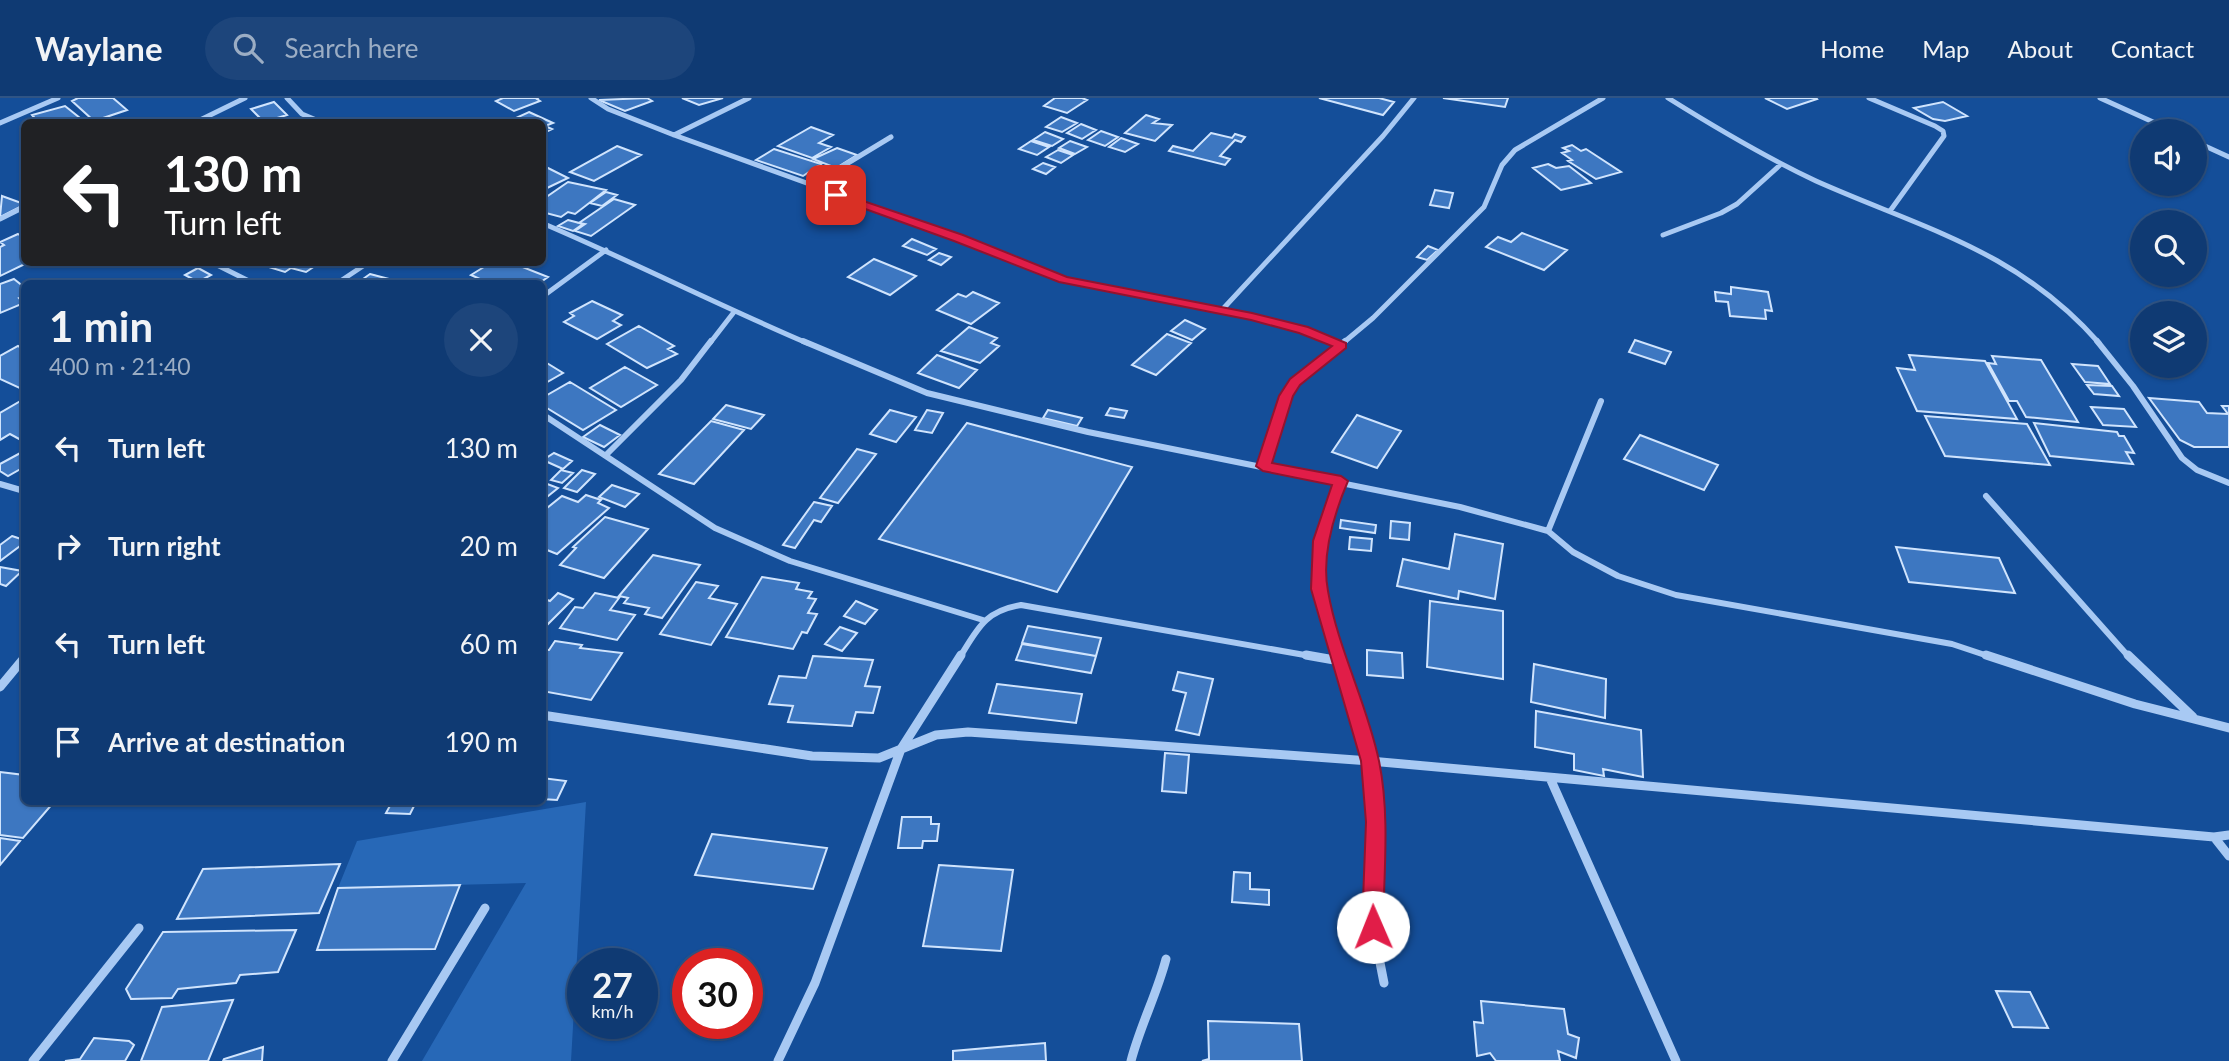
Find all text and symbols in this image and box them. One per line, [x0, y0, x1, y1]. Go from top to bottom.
search box [205, 17, 695, 80]
text: Waylane [35, 28, 163, 68]
icon: search [229, 29, 267, 67]
text: Search here [285, 32, 419, 64]
text: Home [1820, 34, 1884, 63]
text: Map [1922, 34, 1970, 63]
text: About [2008, 34, 2073, 63]
text: Contact [2111, 34, 2194, 63]
map controls [2130, 119, 2207, 378]
button: sound [2130, 119, 2207, 196]
text: 130 m [164, 144, 302, 202]
icon: left [49, 147, 140, 238]
pin [806, 165, 866, 225]
icon: arrive [817, 176, 855, 214]
text: Turn left [164, 203, 281, 242]
button: search [2130, 210, 2207, 287]
text: 1 min [49, 301, 153, 351]
button: layers [2130, 301, 2207, 378]
button: close [444, 303, 518, 377]
text: 400 m · 21:40 [49, 352, 191, 380]
icon: left [49, 429, 87, 467]
text: Turn left [108, 432, 205, 464]
text: 130 m [445, 432, 518, 464]
icon: right [49, 527, 87, 565]
text: Turn right [108, 530, 221, 562]
text: 20 m [460, 530, 518, 562]
icon: left [49, 625, 87, 663]
text: Turn left [108, 628, 205, 660]
text: 60 m [460, 628, 518, 660]
icon: arrive [49, 723, 87, 761]
text: Arrive at destination [108, 726, 345, 758]
text: 190 m [445, 726, 518, 758]
position arrow [1336, 890, 1410, 964]
speed limit sign: 30 [672, 948, 763, 1039]
text: 27 [592, 963, 633, 1005]
text: km/h [591, 1000, 634, 1022]

